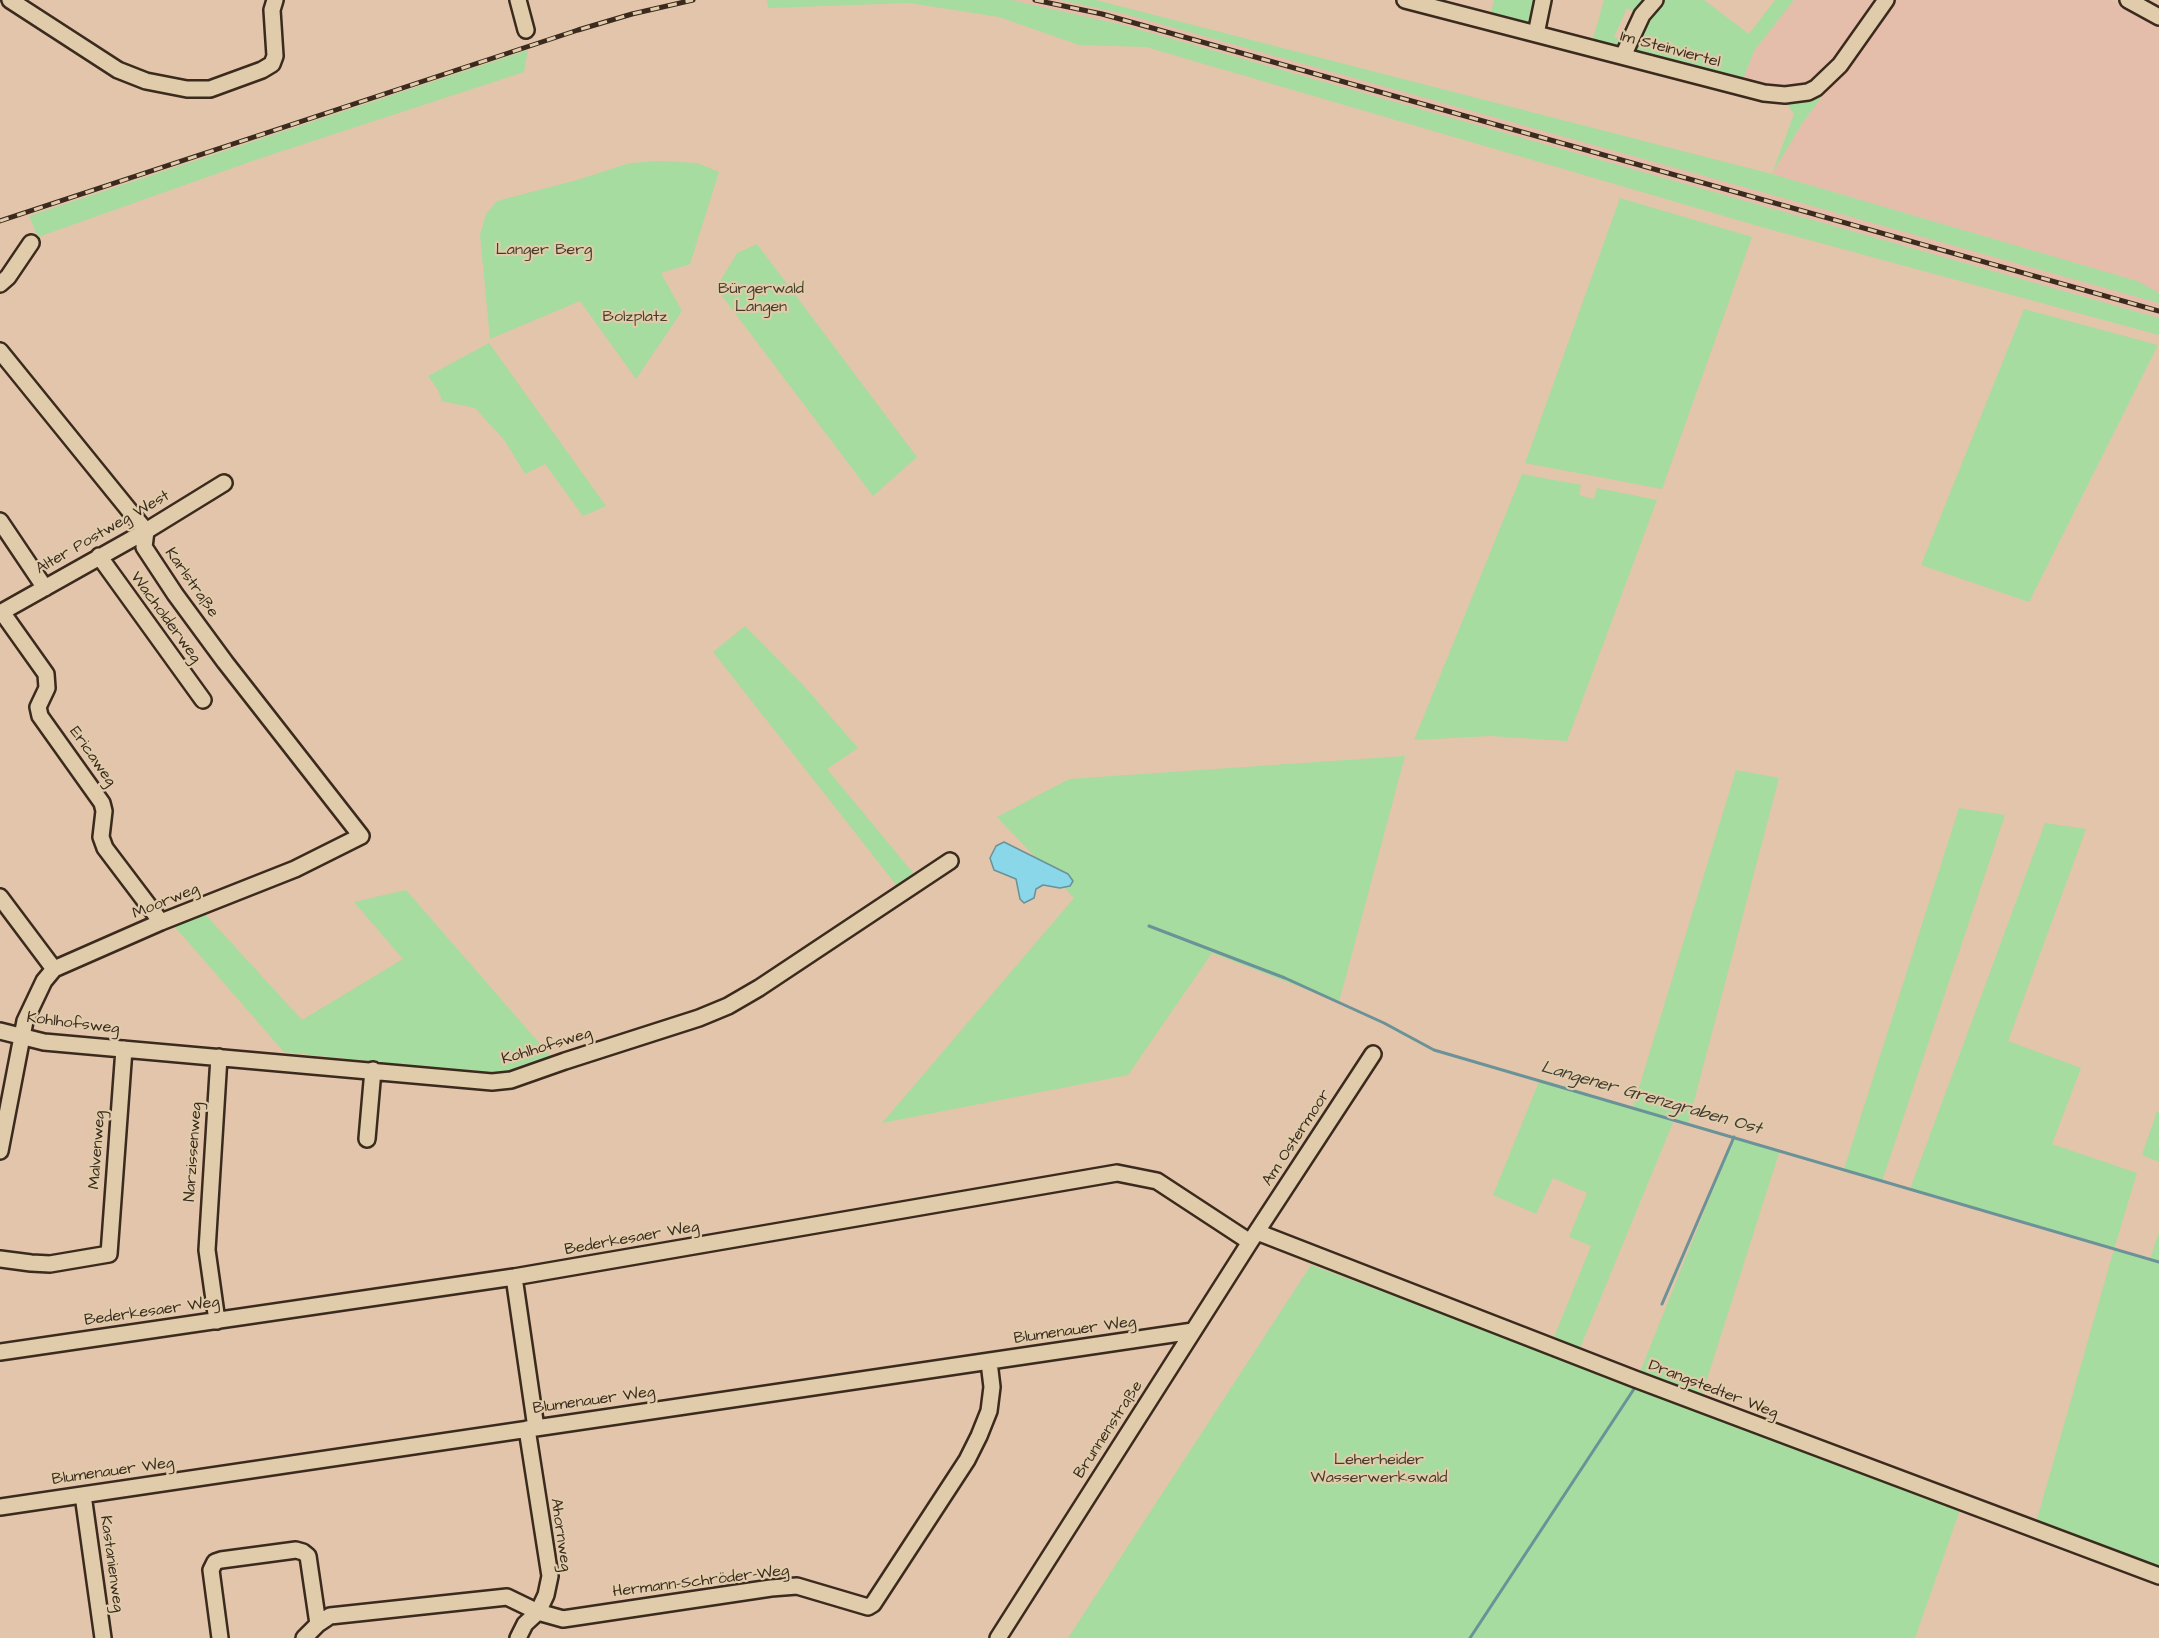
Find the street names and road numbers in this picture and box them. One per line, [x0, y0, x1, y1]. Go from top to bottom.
street label: Im Steinviertel [1618, 27, 1722, 73]
street label: Alter Postweg West [33, 487, 173, 579]
street label: Karlstraße [160, 544, 222, 622]
street label: Wacholderweg [125, 569, 205, 667]
street label: Ericaweg [64, 723, 120, 791]
street label: Moorweg [130, 880, 202, 924]
street label: Kohlhofsweg [25, 1009, 121, 1039]
street label: Kohlhofsweg [500, 1024, 594, 1070]
street label: Am Ostermoor [1259, 1086, 1335, 1190]
street label: Narzissenweg [181, 1101, 207, 1203]
street label: Malvenweg [86, 1110, 110, 1190]
street label: Bederkesaer Weg [563, 1218, 701, 1260]
street label: Bederkesaer Weg [83, 1293, 221, 1331]
street label: Blumenauer Weg [1013, 1313, 1137, 1349]
street label: Drangstedter Weg [1645, 1356, 1781, 1424]
street label: Brunnenstraße [1070, 1378, 1148, 1482]
street label: Blumenauer Weg [532, 1383, 656, 1419]
street label: Blumenauer Weg [51, 1454, 175, 1490]
street label: Ahornweg [545, 1497, 575, 1573]
street label: Kastanienweg [95, 1514, 127, 1614]
street label: Hermann-Schröder-Weg [612, 1562, 790, 1602]

